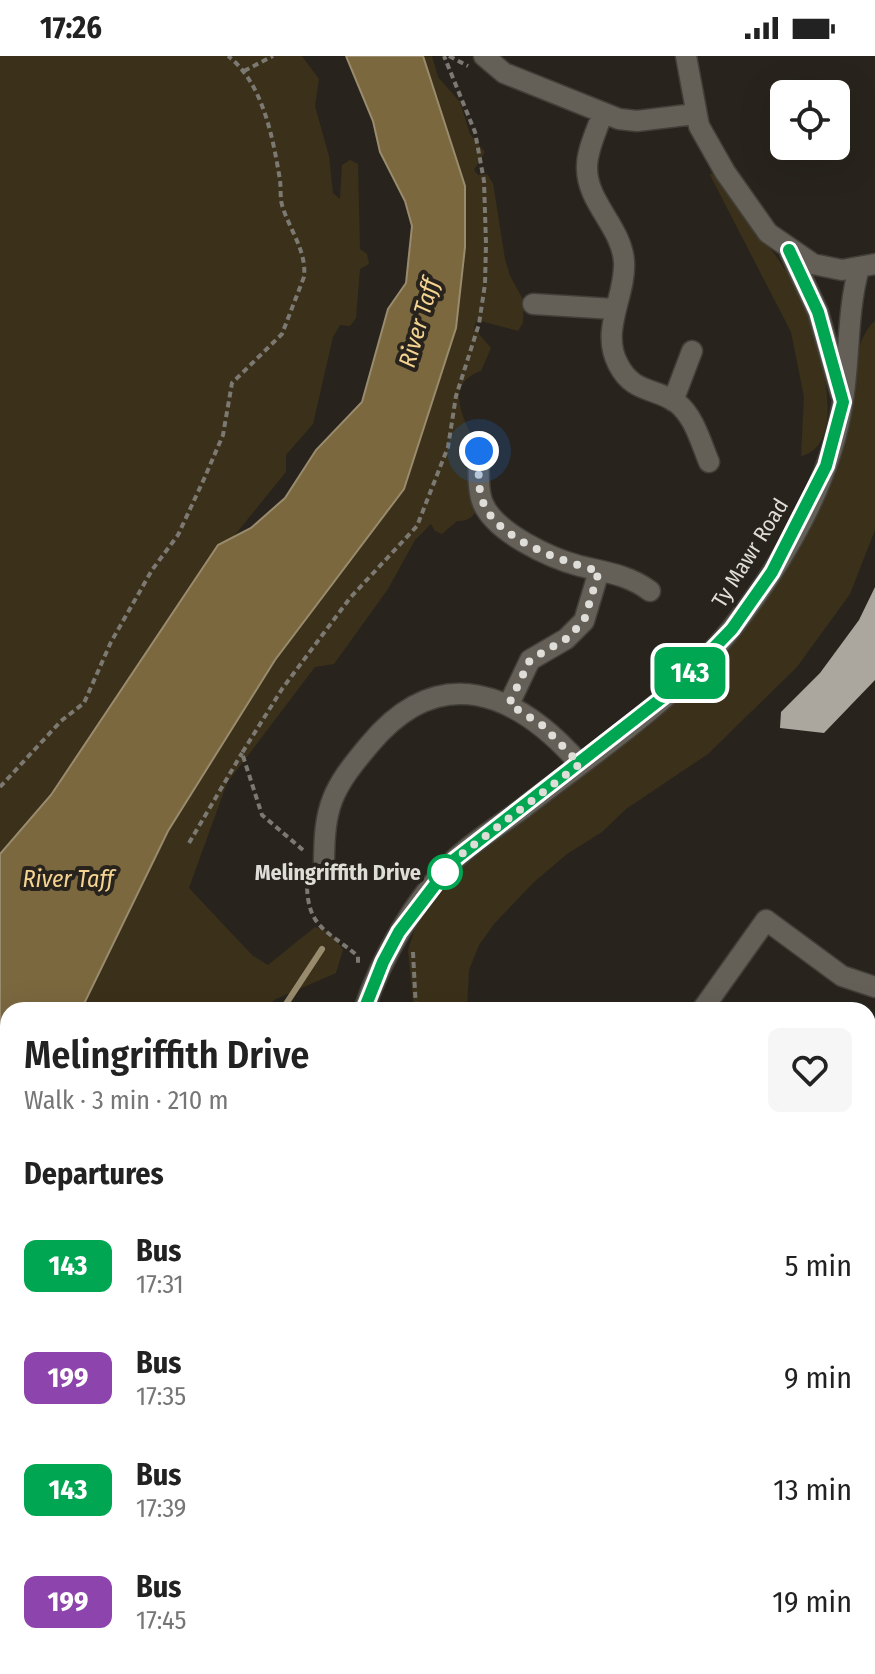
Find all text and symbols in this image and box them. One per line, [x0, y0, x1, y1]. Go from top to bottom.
text: 17:26 [40, 10, 102, 46]
map controls [770, 80, 850, 160]
button: locate [770, 80, 850, 160]
water label: River Taff [393, 272, 446, 371]
your location [459, 431, 499, 471]
street label: Ty Mawr Road [706, 493, 794, 613]
line badge: 143 [644, 647, 736, 699]
text: 143 [670, 656, 710, 689]
marker: Melingriffith Drive [428, 855, 462, 889]
place label: Melingriffith Drive [255, 859, 421, 886]
water label: River Taff [22, 865, 118, 893]
button: heart [768, 1028, 852, 1112]
text: Melingriffith Drive [24, 1032, 309, 1078]
text: Walk · 3 min · 210 m [24, 1085, 228, 1116]
text: Departures [24, 1156, 164, 1192]
text: Bus [136, 1233, 181, 1269]
text: 5 min [785, 1248, 852, 1284]
text: 143 [48, 1249, 88, 1282]
text: 17:31 [136, 1269, 184, 1300]
text: Bus [136, 1345, 181, 1381]
text: 9 min [784, 1360, 852, 1396]
text: 199 [48, 1361, 88, 1394]
text: 17:35 [136, 1381, 186, 1412]
text: Bus [136, 1457, 181, 1493]
text: 13 min [773, 1472, 852, 1508]
text: 143 [48, 1473, 88, 1506]
text: 17:39 [136, 1493, 187, 1524]
text: Bus [136, 1569, 181, 1605]
text: 19 min [772, 1584, 852, 1620]
text: 199 [48, 1585, 88, 1618]
text: 17:45 [136, 1605, 186, 1636]

